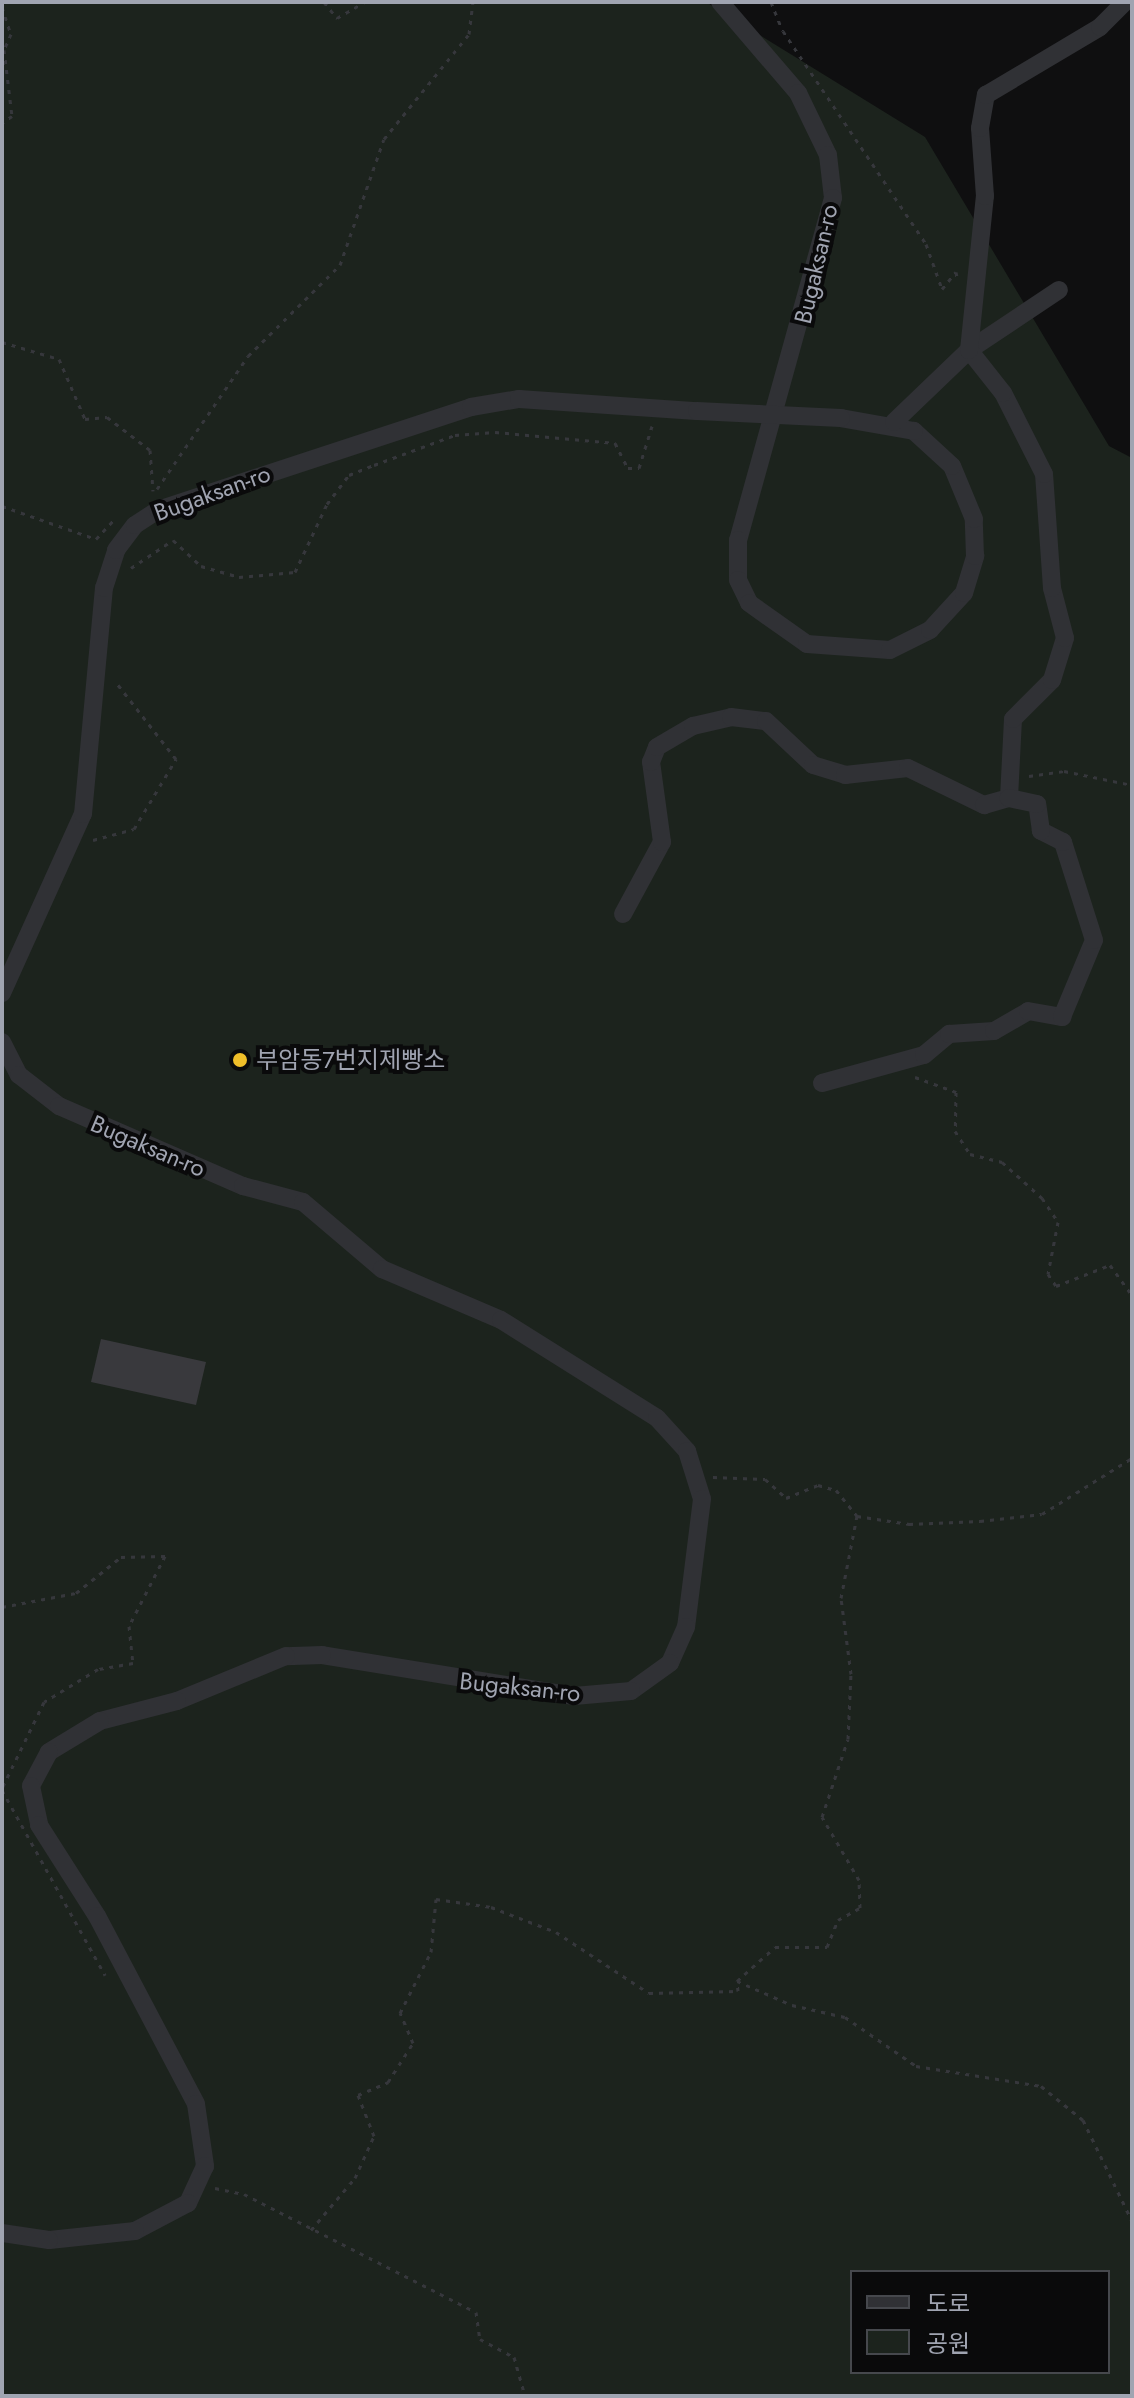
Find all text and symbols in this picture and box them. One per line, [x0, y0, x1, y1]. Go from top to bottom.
street label: Bugaksan-ro [788, 202, 844, 326]
street label: Bugaksan-ro [150, 459, 274, 527]
place label: 부암동7번지제빵소 [256, 1046, 445, 1074]
marker: 부암동7번지제빵소 [231, 1051, 249, 1069]
street label: Bugaksan-ro [86, 1109, 210, 1183]
street label: Bugaksan-ro [458, 1666, 582, 1708]
legend [850, 2270, 1110, 2374]
text: 도로 [926, 2286, 970, 2321]
text: 공원 [926, 2326, 970, 2361]

